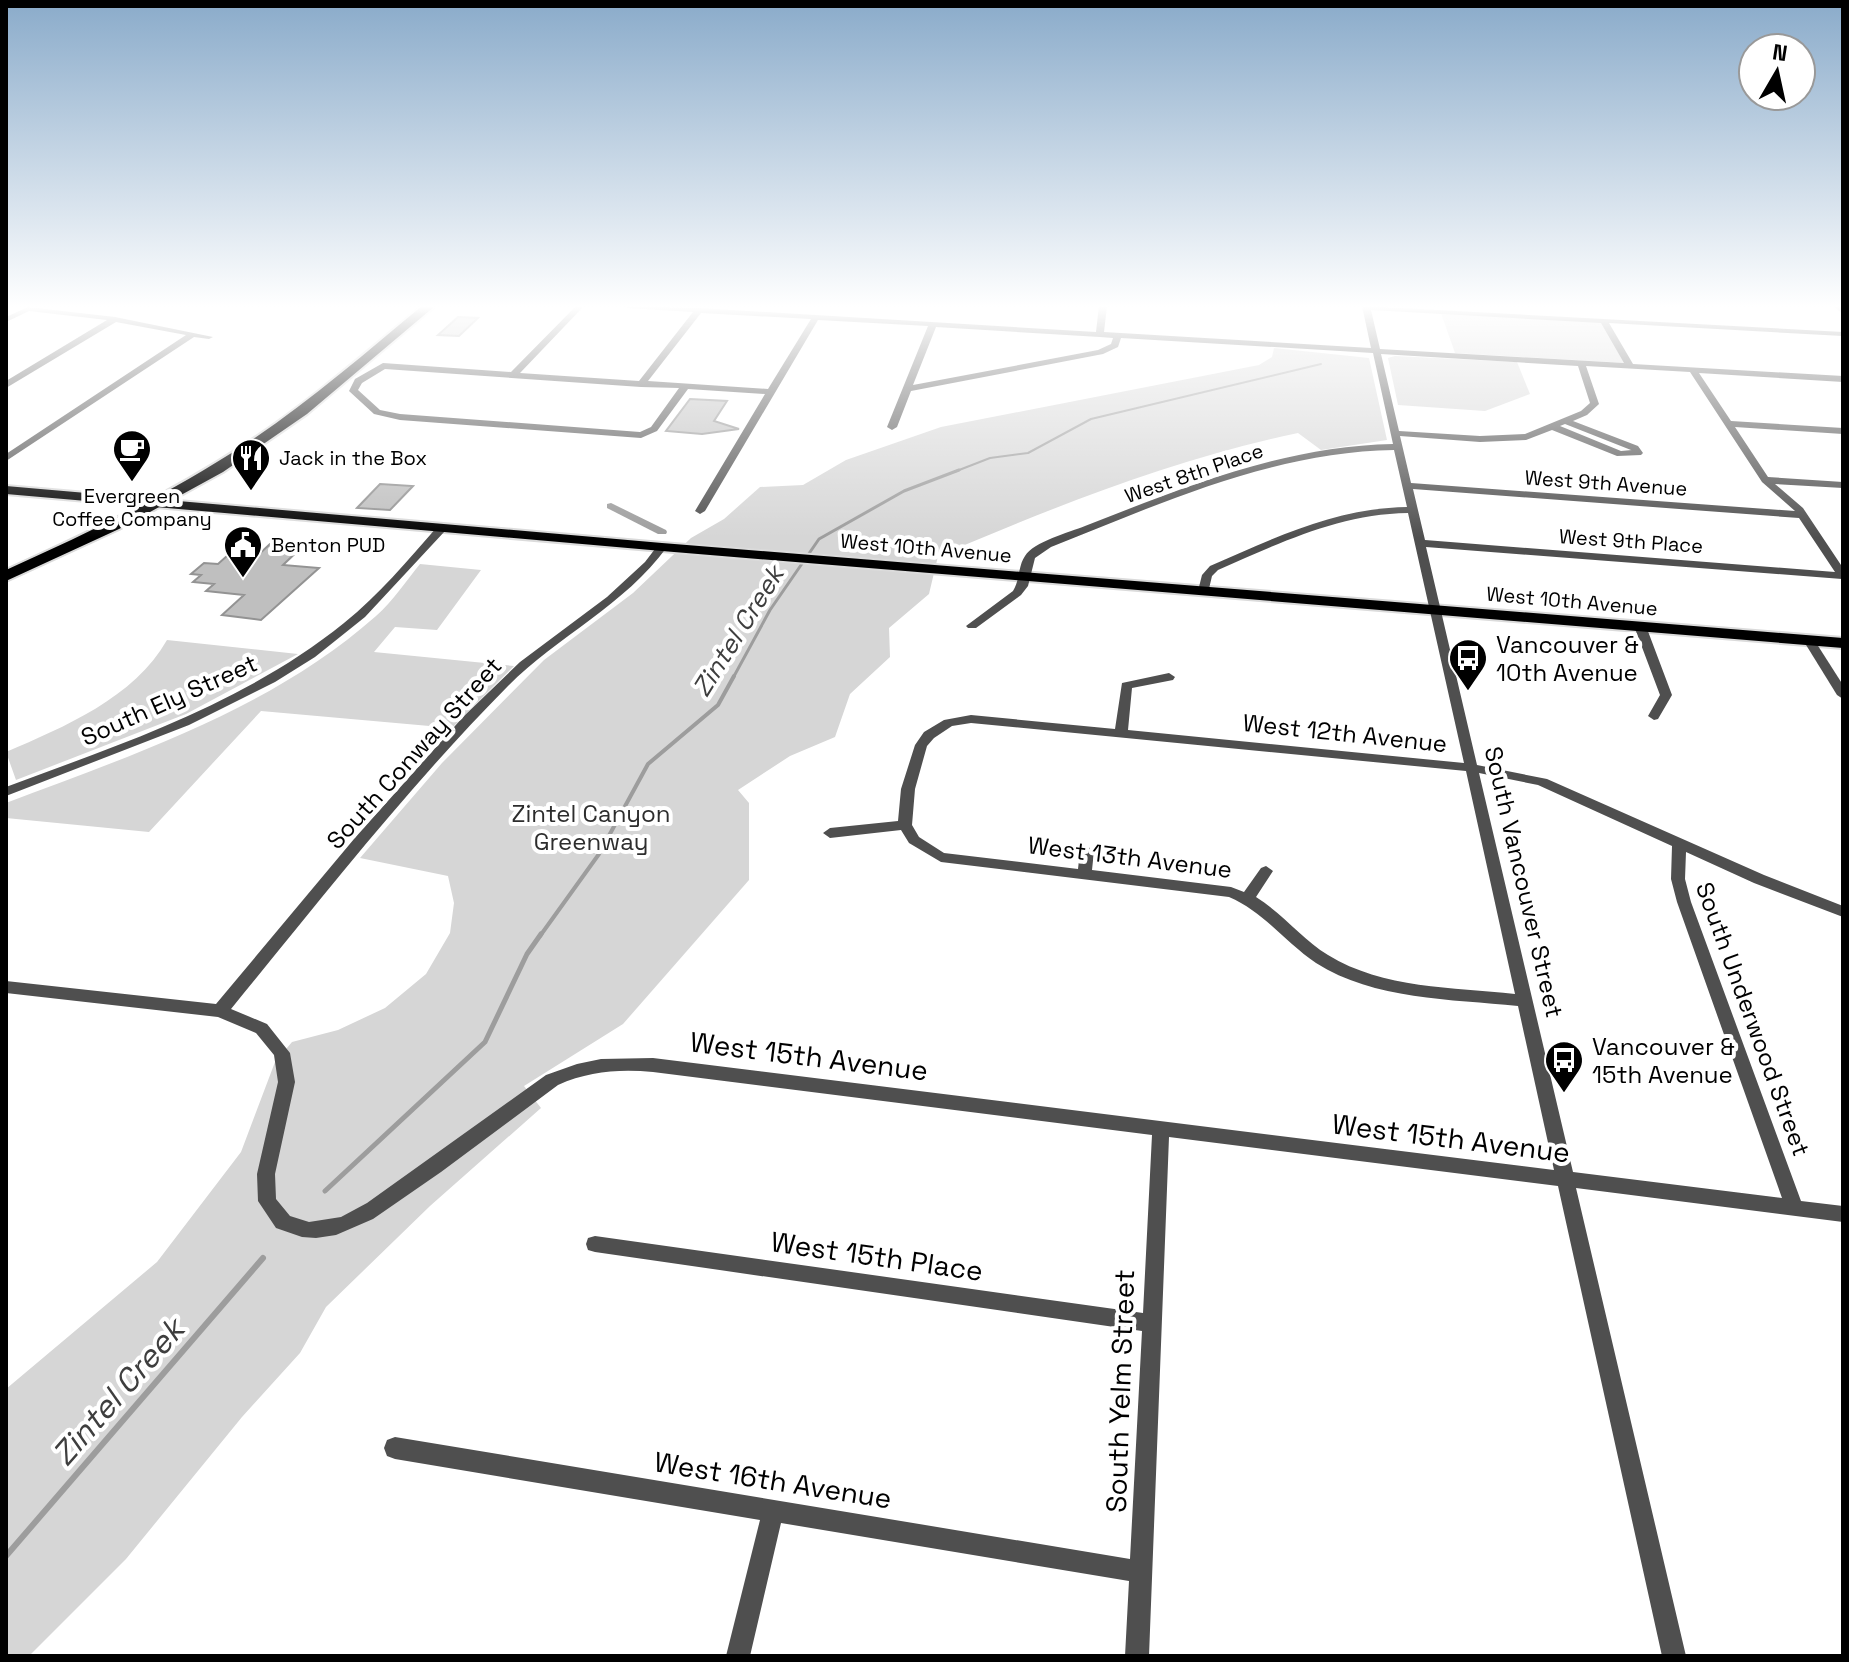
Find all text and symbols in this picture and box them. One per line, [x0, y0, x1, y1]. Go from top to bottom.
north arrow [1737, 32, 1817, 112]
text: N [1771, 37, 1790, 67]
cafe icon: Evergreen Coffee Company [111, 428, 153, 483]
restaurant icon: Jack in the Box [230, 437, 272, 492]
street label: West 8th Place [1121, 437, 1267, 509]
place label: Jack in the Box [279, 445, 427, 471]
street label: West 9th Avenue [1524, 464, 1688, 502]
place label: Evergreen Coffee Company [52, 483, 212, 532]
street label: West 9th Place [1558, 523, 1704, 559]
public building icon: Benton PUD [222, 524, 264, 579]
street label: West 10th Avenue [839, 528, 1013, 568]
place label: Benton PUD [271, 532, 385, 558]
water label: Zintel Creek [684, 557, 793, 703]
street label: West 10th Avenue [1485, 581, 1659, 621]
place label: Vancouver & 10th Avenue [1496, 629, 1639, 688]
bus stop icon: Vancouver & 10th Avenue [1447, 637, 1489, 692]
street label: South Ely Street [76, 647, 262, 753]
street label: South Conway Street [320, 651, 508, 855]
street label: West 12th Avenue [1241, 707, 1449, 759]
street label: South Vancouver Street [1478, 743, 1570, 1021]
park label: Zintel Canyon Greenway [512, 798, 670, 857]
street label: West 13th Avenue [1026, 829, 1234, 885]
street label: South Underwood Street [1689, 878, 1817, 1160]
street label: West 15th Avenue [688, 1024, 930, 1088]
place label: Vancouver & 15th Avenue [1592, 1031, 1735, 1090]
bus stop icon: Vancouver & 15th Avenue [1543, 1039, 1585, 1094]
street label: West 15th Avenue [1330, 1106, 1572, 1170]
street label: West 15th Place [769, 1223, 985, 1289]
street label: South Yelm Street [1098, 1269, 1142, 1513]
water label: Zintel Creek [43, 1307, 195, 1474]
street label: West 16th Avenue [652, 1443, 894, 1517]

